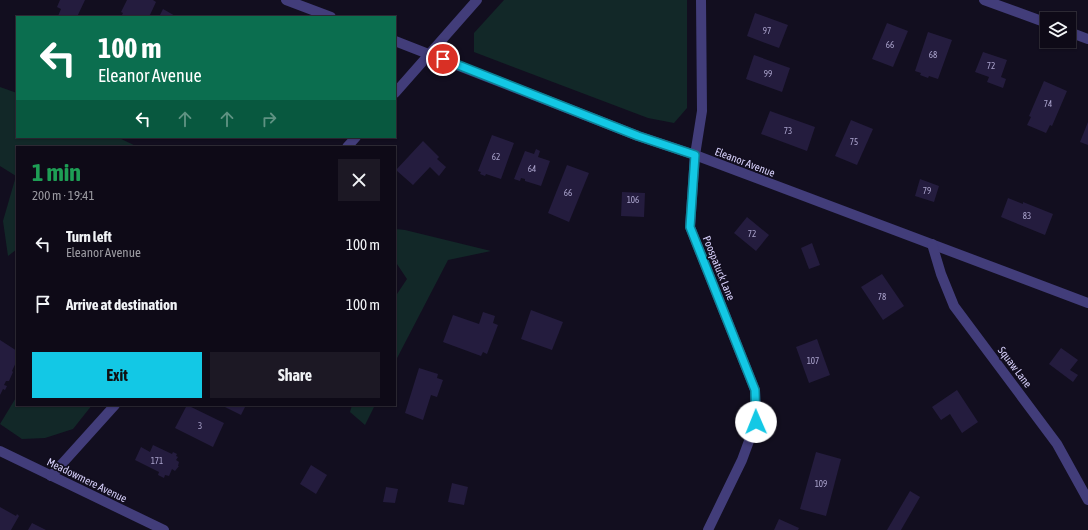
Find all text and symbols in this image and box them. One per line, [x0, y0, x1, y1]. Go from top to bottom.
map controls [1040, 12, 1076, 48]
button: layers [1040, 12, 1076, 48]
house number: 97 [763, 26, 771, 36]
icon: left [32, 32, 84, 84]
text: 100 m [98, 32, 161, 64]
house number: 66 [886, 40, 894, 50]
pin [426, 42, 460, 76]
icon: arrive [432, 48, 454, 70]
house number: 68 [929, 50, 937, 60]
house number: 72 [987, 61, 995, 71]
text: Eleanor Avenue [98, 65, 202, 86]
house number: 99 [764, 69, 772, 79]
house number: 74 [1044, 99, 1052, 109]
icon: left [132, 108, 154, 130]
icon: ahead [174, 108, 196, 130]
icon: ahead [216, 108, 238, 130]
icon: right [258, 108, 280, 130]
house number: 73 [784, 126, 792, 136]
house number: 75 [850, 137, 858, 147]
street label: Eleanor Avenue [713, 145, 777, 179]
house number: 62 [492, 152, 500, 162]
text: 1 min [32, 159, 81, 186]
button: close [338, 159, 380, 201]
house number: 64 [528, 164, 536, 174]
house number: 79 [923, 186, 931, 196]
text: 200 m · 19:41 [32, 188, 95, 203]
house number: 66 [564, 188, 572, 198]
house number: 106 [627, 195, 639, 205]
house number: 83 [1023, 211, 1031, 221]
text: Turn left [66, 228, 112, 245]
house number: 72 [748, 229, 756, 239]
icon: left [32, 233, 54, 255]
street label: Poospatuck Lane [701, 234, 737, 302]
text: 100 m [346, 236, 380, 253]
text: Eleanor Avenue [66, 245, 141, 260]
house number: 78 [878, 292, 886, 302]
icon: arrive [32, 293, 54, 315]
text: Arrive at destination [66, 296, 177, 313]
text: 100 m [346, 296, 380, 313]
street label: Squaw Lane [996, 344, 1034, 390]
button: Exit [32, 352, 202, 398]
button: Share [210, 352, 380, 398]
house number: 107 [807, 356, 819, 366]
position arrow [735, 401, 777, 443]
house number: 3 [198, 421, 202, 431]
street label: Meadowmere Avenue [45, 455, 129, 505]
house number: 171 [151, 456, 163, 466]
house number: 109 [815, 479, 827, 489]

